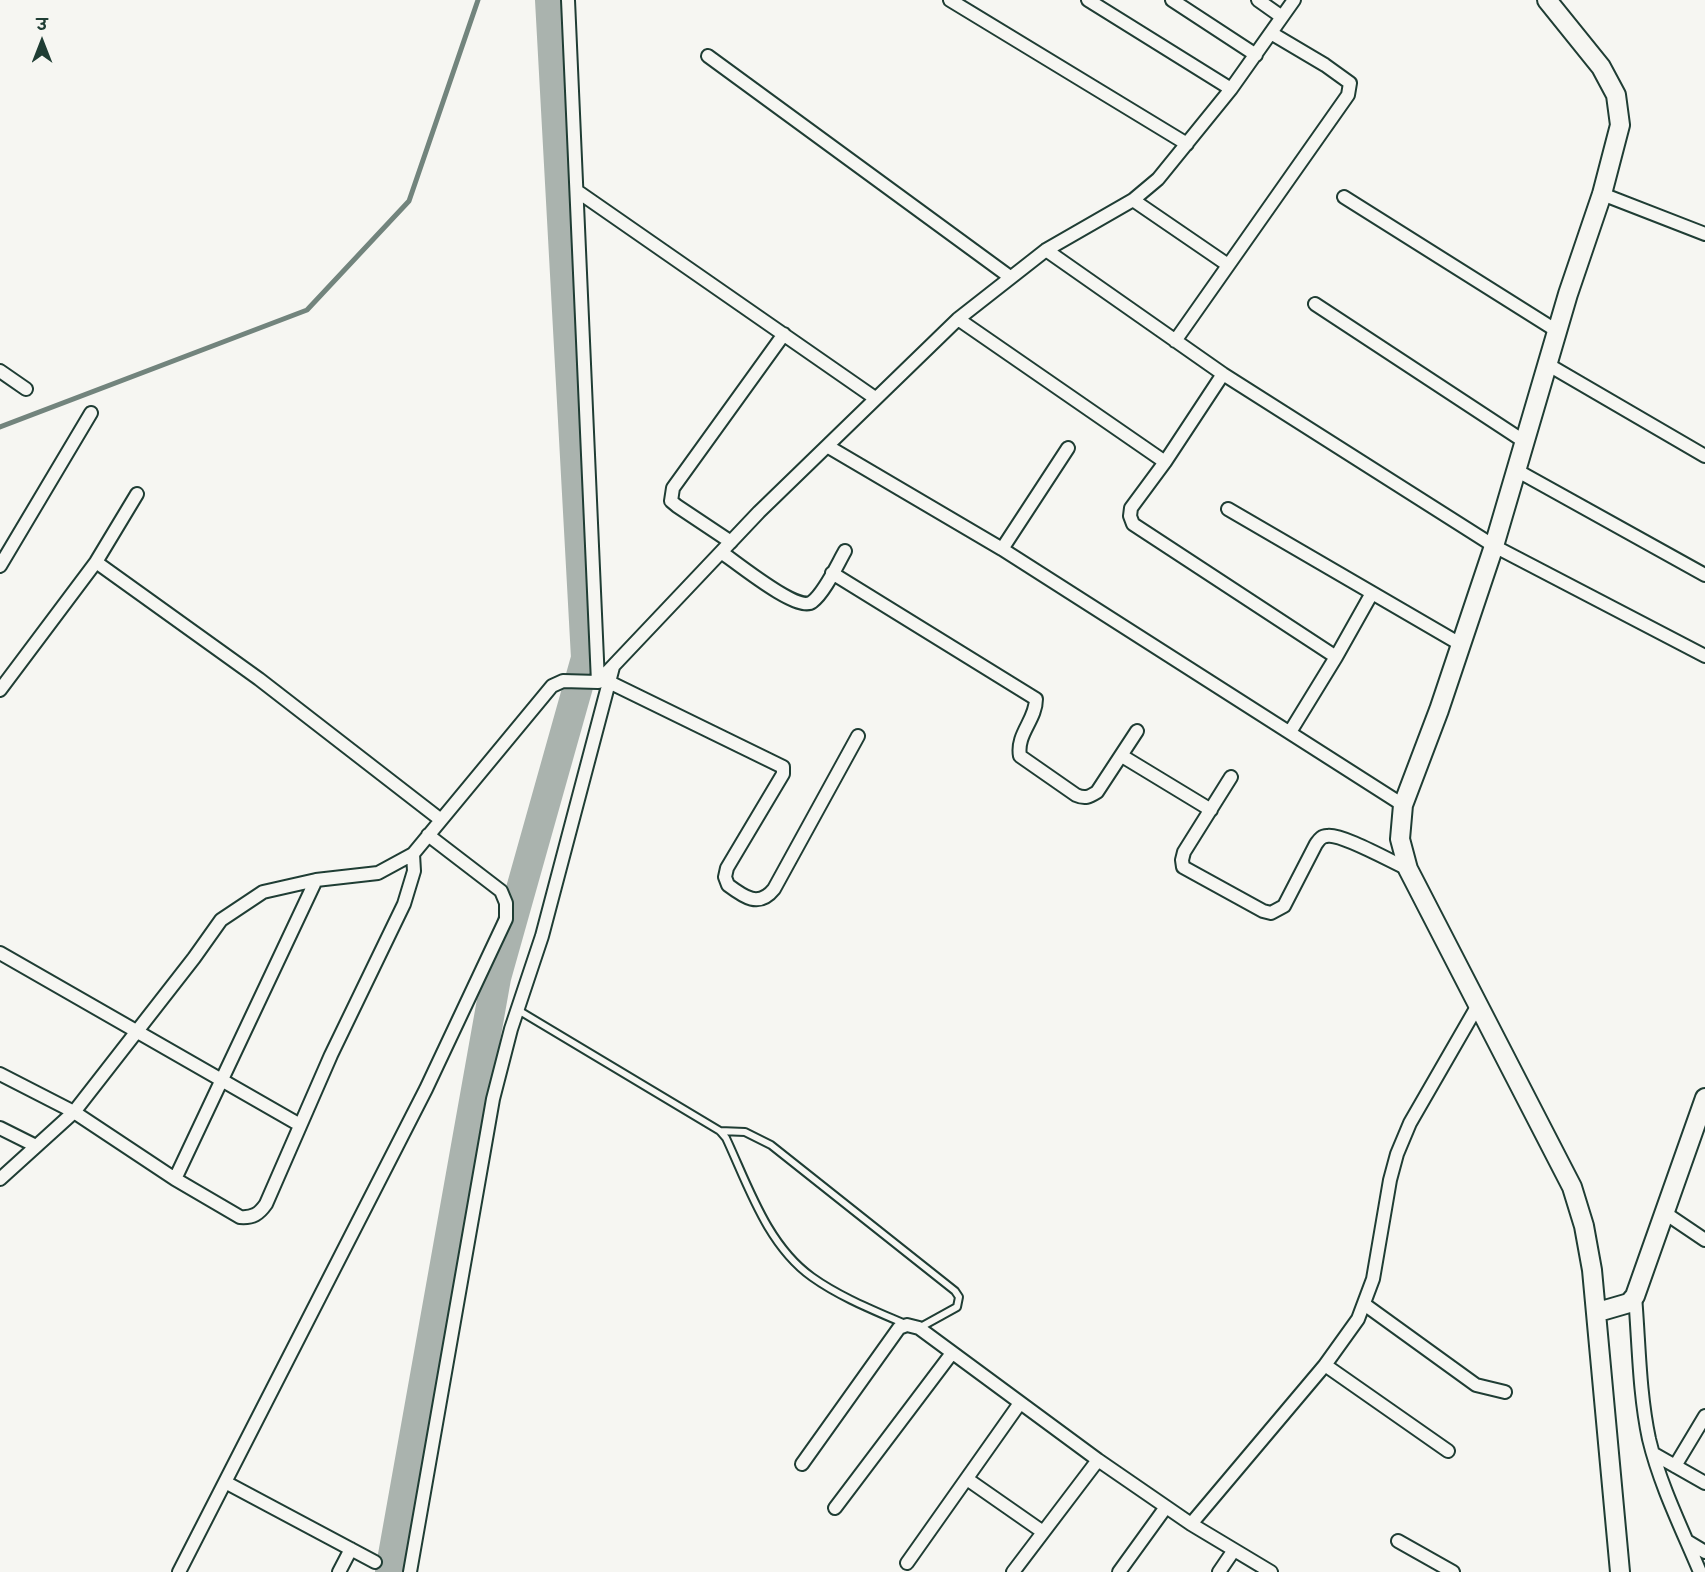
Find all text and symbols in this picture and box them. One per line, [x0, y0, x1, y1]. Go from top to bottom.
north arrow [12, 12, 72, 72]
text: उ [37, 13, 47, 35]

